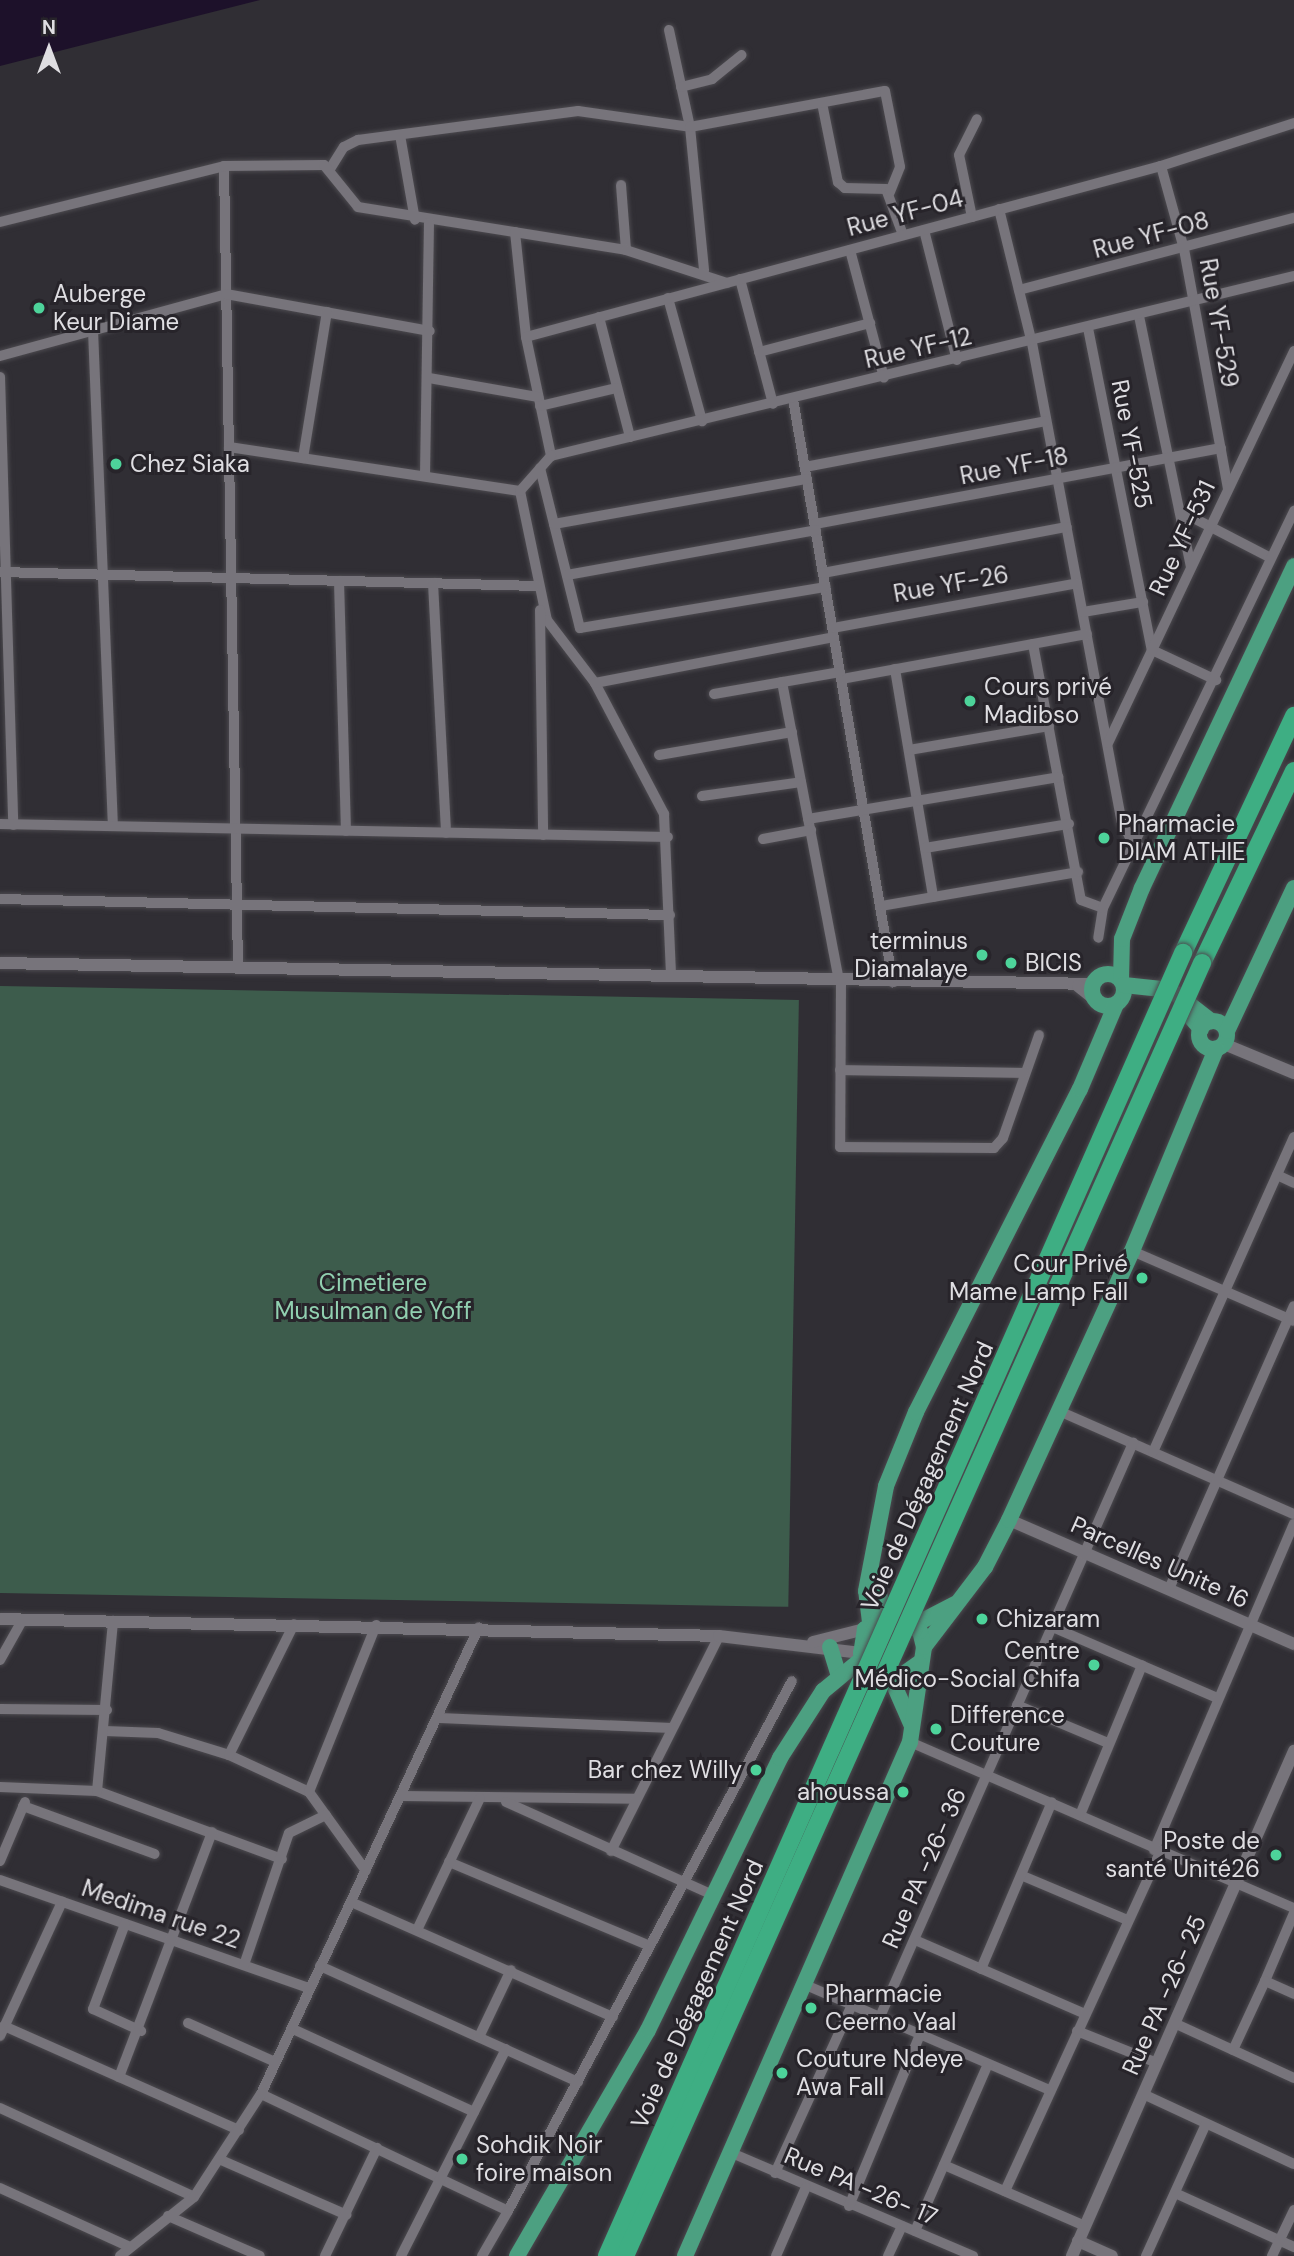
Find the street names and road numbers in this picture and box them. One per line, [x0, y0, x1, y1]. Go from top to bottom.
street label: Rue YF-04 [844, 184, 966, 242]
street label: Rue YF-08 [1090, 206, 1212, 264]
street label: Rue YF-529 [1193, 256, 1245, 390]
street label: Rue YF-12 [862, 322, 974, 374]
street label: Rue YF-525 [1105, 377, 1159, 511]
street label: Rue YF-18 [957, 441, 1071, 491]
street label: Rue YF-531 [1143, 476, 1221, 600]
street label: Rue YF-26 [891, 560, 1011, 608]
street label: Voie de Dégagement Nord [855, 1337, 999, 1615]
street label: Parcelles Unite 16 [1066, 1510, 1254, 1614]
street label: Rue PA -26- 36 [876, 1783, 972, 1953]
street label: Voie de Dégagement Nord [625, 1855, 769, 2133]
street label: Medima rue 22 [78, 1873, 244, 1955]
street label: Rue PA -26- 25 [1116, 1911, 1212, 2079]
street label: Rue PA -26- 17 [780, 2141, 942, 2231]

